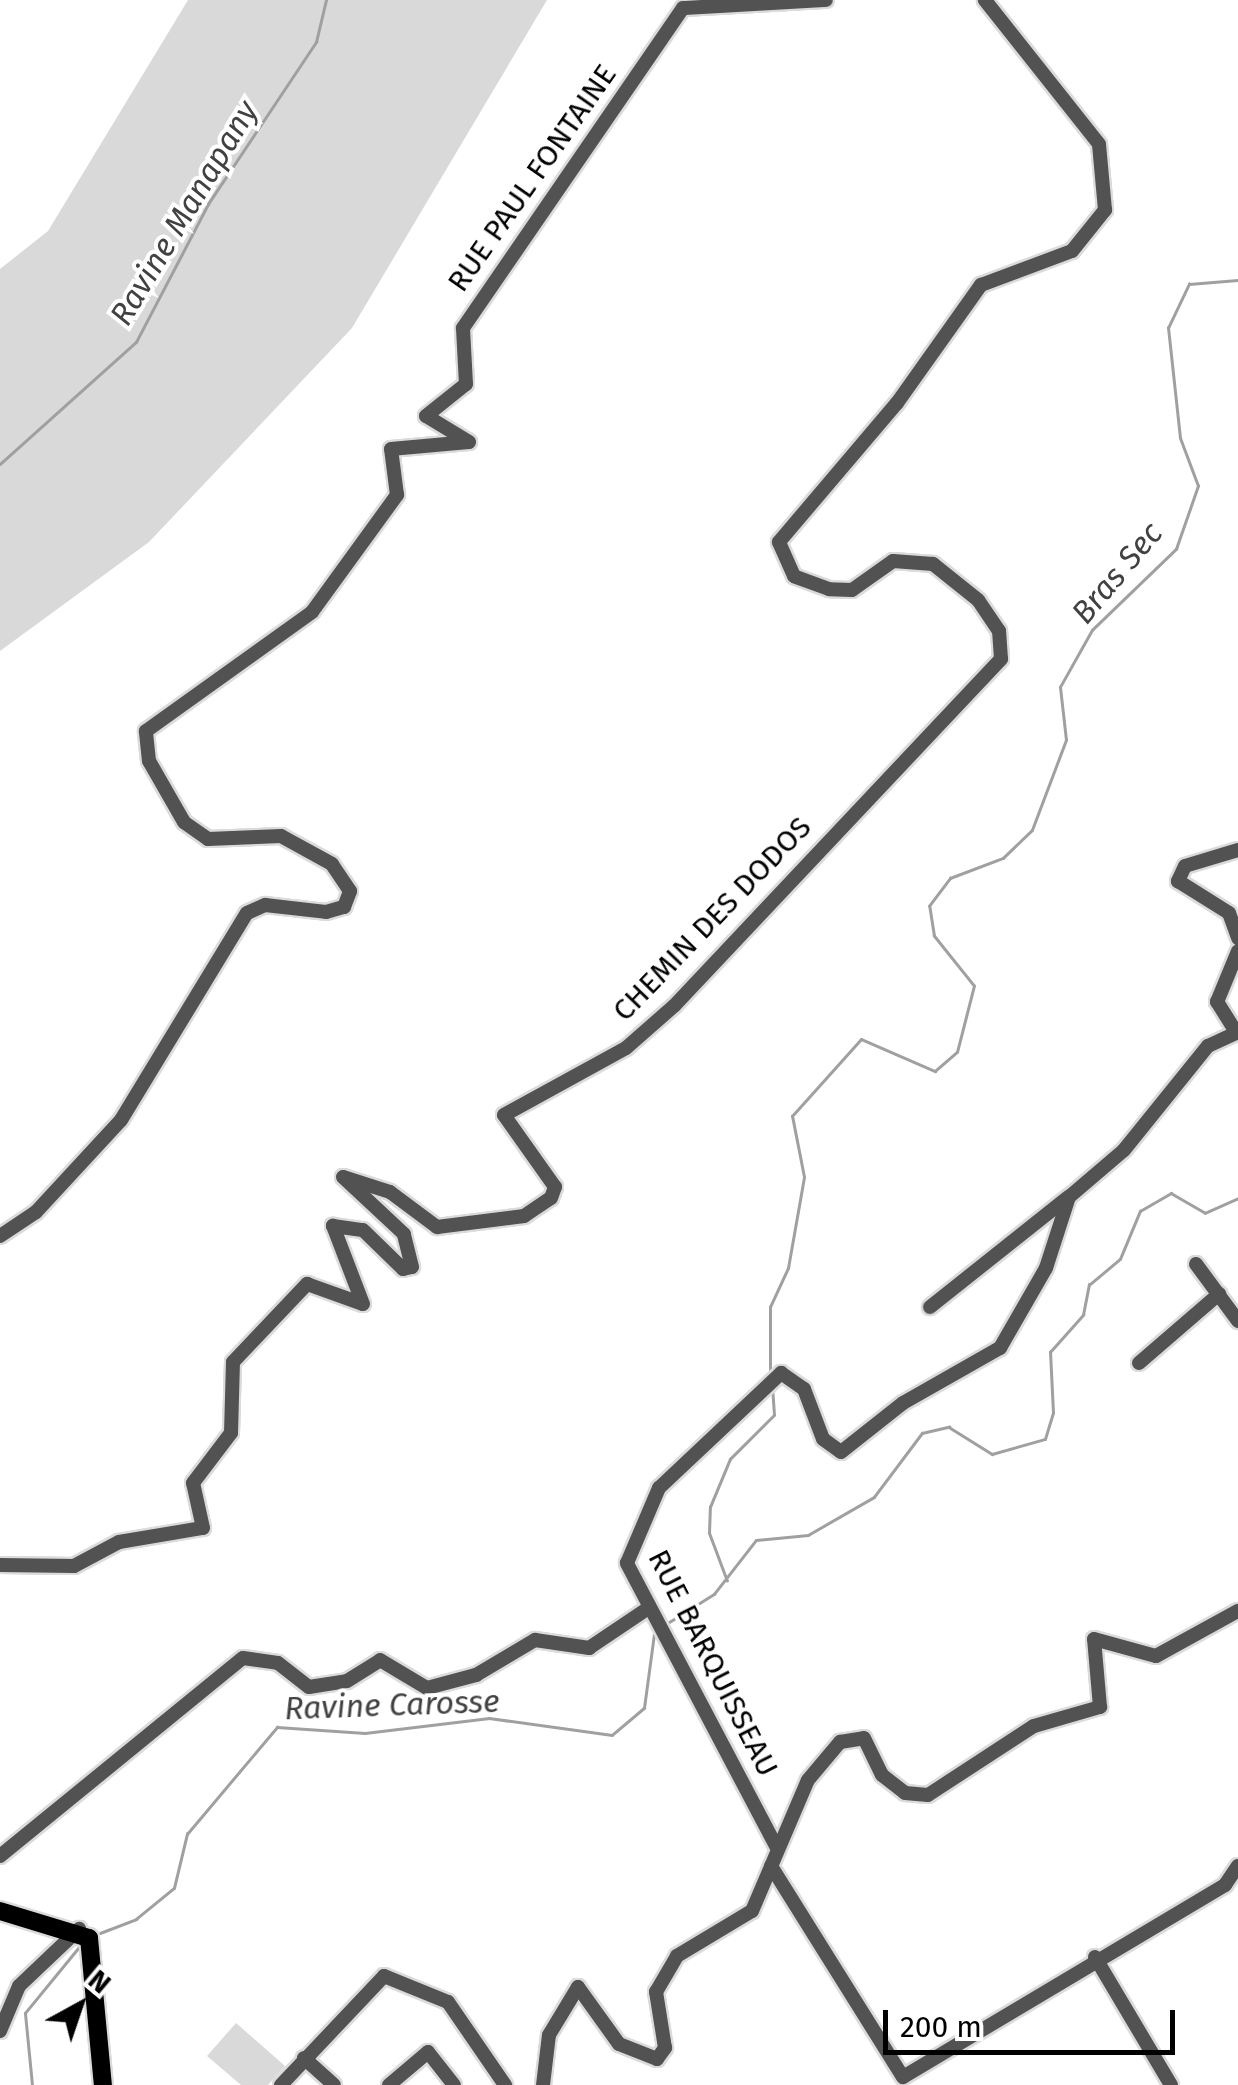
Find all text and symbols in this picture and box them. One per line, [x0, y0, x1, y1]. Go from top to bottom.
street label: RUE PAUL FONTAINE [440, 57, 624, 299]
water label: Ravine Manapany [102, 94, 266, 332]
water label: Bras Sec [1064, 515, 1170, 631]
street label: CHEMIN DES DODOS [605, 809, 819, 1029]
street label: RUE BARQUISSEAU [640, 1544, 786, 1782]
water label: Ravine Carosse [284, 1682, 500, 1728]
north arrow [30, 1955, 130, 2055]
text: N [82, 1963, 117, 2000]
scale bar [888, 1990, 1180, 2052]
text: 200 m [900, 2009, 982, 2045]

